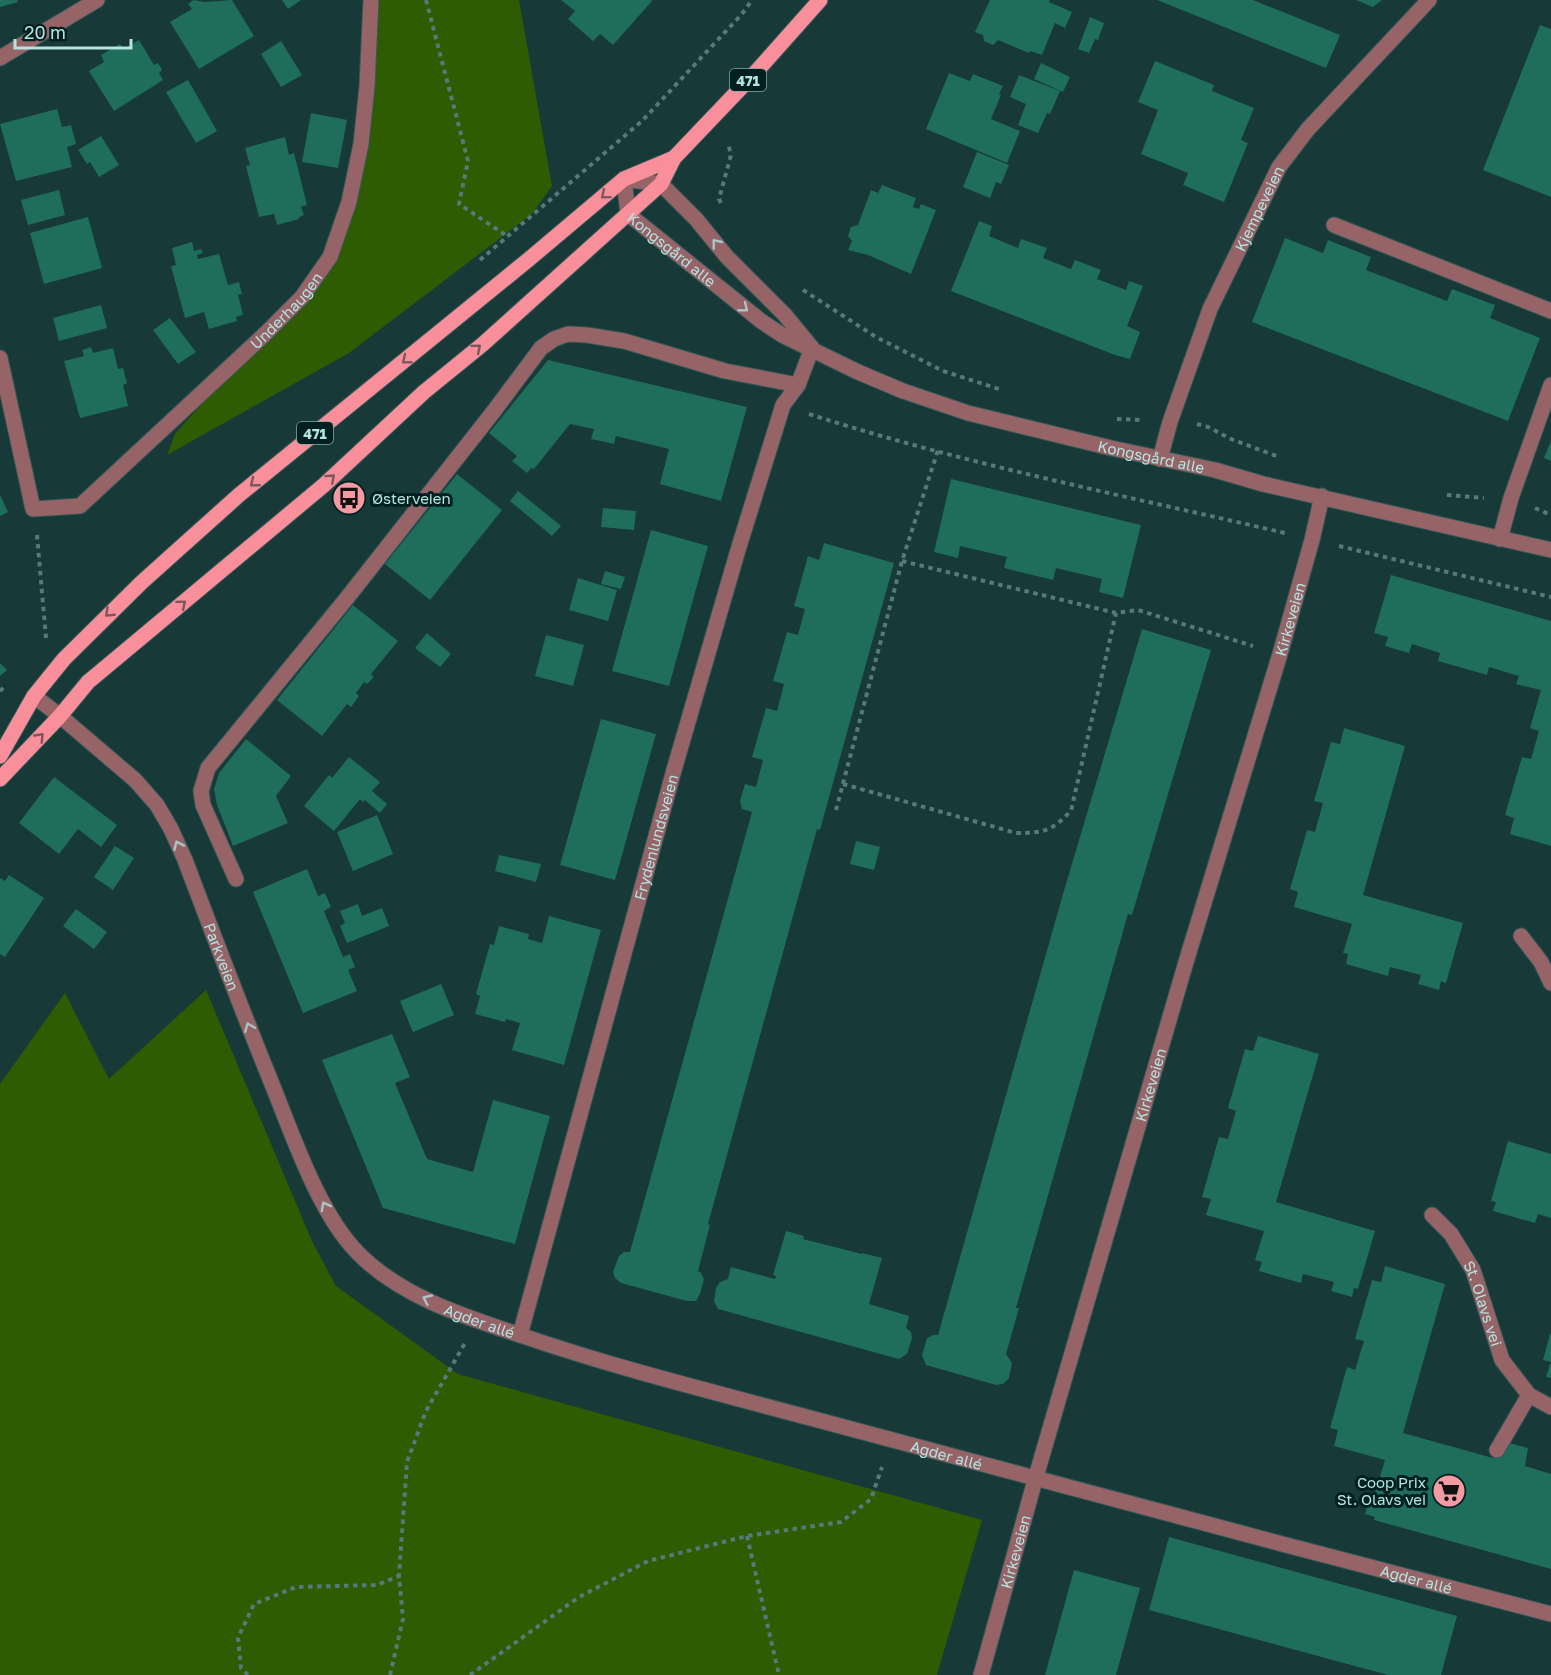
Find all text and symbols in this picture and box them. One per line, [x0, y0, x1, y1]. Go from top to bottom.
scale bar [15, 12, 130, 50]
text: 20 m [24, 21, 66, 43]
road number: 471 [730, 69, 766, 91]
street label: Kjempeveien [1230, 163, 1287, 254]
one-way arrow [600, 188, 611, 199]
street label: Kongsgård alle [624, 208, 720, 290]
one-way arrow [712, 239, 723, 250]
street label: Underhaugen [246, 269, 326, 352]
one-way arrow [738, 301, 749, 312]
one-way arrow [470, 345, 481, 356]
one-way arrow [401, 352, 412, 363]
road number: 471 [297, 422, 333, 444]
street label: Kongsgård alle [1096, 436, 1206, 477]
one-way arrow [324, 474, 335, 485]
one-way arrow [250, 475, 261, 486]
bus stop icon: Østerveien [331, 480, 367, 516]
place label: Østerveien [372, 489, 451, 507]
street label: Kirkeveien [1271, 580, 1309, 658]
one-way arrow [175, 600, 186, 611]
one-way arrow [106, 606, 117, 617]
one-way arrow [33, 733, 44, 744]
street label: Frydenlundsveien [630, 772, 681, 902]
one-way arrow [174, 841, 186, 852]
street label: Parkveien [201, 920, 243, 993]
one-way arrow [244, 1022, 256, 1033]
street label: Kirkeveien [1131, 1046, 1169, 1124]
one-way arrow [321, 1202, 332, 1213]
street label: St. Olavs vei [1460, 1257, 1506, 1348]
one-way arrow [422, 1294, 433, 1306]
street label: Agder allé [442, 1300, 517, 1342]
street label: Agder allé [909, 1437, 984, 1473]
place label: Coop Prix St. Olavs vei [1337, 1473, 1426, 1508]
supermarket icon: Coop Prix St. Olavs vei [1431, 1473, 1467, 1509]
street label: Kirkeveien [996, 1513, 1034, 1590]
street label: Agder allé [1379, 1561, 1454, 1597]

